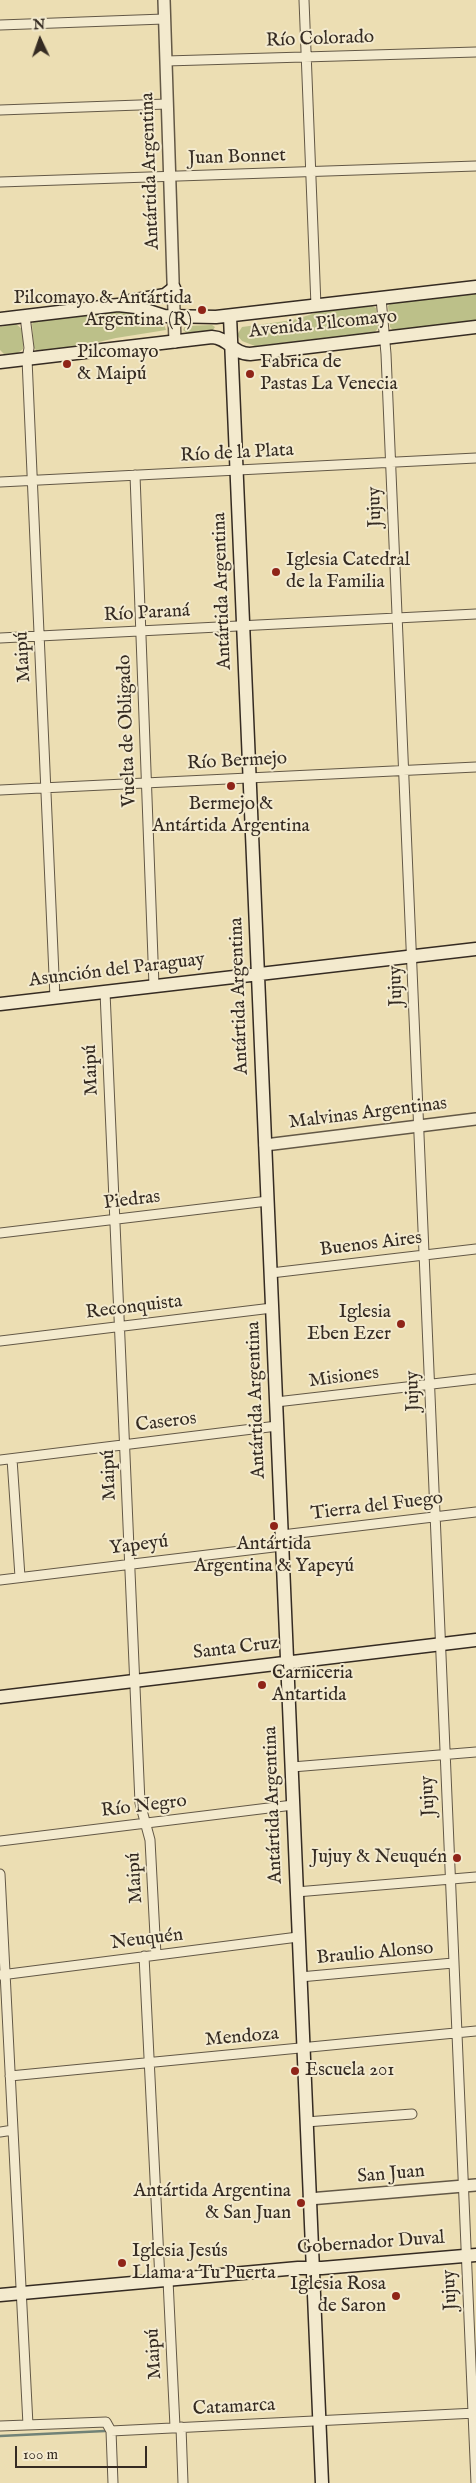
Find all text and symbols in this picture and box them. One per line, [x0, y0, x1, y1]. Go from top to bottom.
north arrow [15, 15, 65, 65]
text: N [33, 16, 46, 34]
street label: Río Colorado [265, 27, 375, 53]
street label: Antártida Argentina [137, 92, 165, 250]
street label: Juan Bonnet [188, 145, 286, 171]
place label: Pilcomayo & Antártida Argentina (R) [13, 288, 192, 332]
marker: Pilcomayo & Antártida Argentina (R) [196, 304, 208, 316]
street label: Avenida Pilcomayo [248, 306, 398, 344]
place label: Pilcomayo & Maipú [77, 342, 159, 386]
place label: Fabrica de Pastas La Venecia [260, 352, 398, 396]
marker: Pilcomayo & Maipú [61, 358, 73, 370]
marker: Fabrica de Pastas La Venecia [244, 368, 256, 380]
street label: Río de la Plata [180, 440, 294, 468]
street label: Jujuy [364, 486, 388, 528]
street label: Antártida Argentina [209, 512, 237, 670]
place label: Iglesia Catedral de la Familia [286, 550, 410, 594]
marker: Iglesia Catedral de la Familia [270, 566, 282, 578]
street label: Río Paraná [103, 600, 191, 628]
street label: Maipú [11, 631, 37, 683]
street label: Vuelta de Obligado [114, 654, 142, 808]
street label: Río Bermejo [186, 748, 288, 776]
marker: Bermejo & Antártida Argentina [225, 780, 237, 792]
place label: Bermejo & Antártida Argentina [152, 794, 310, 838]
street label: Antártida Argentina [226, 917, 254, 1075]
street label: Asunción del Paraguay [28, 949, 206, 993]
street label: Jujuy [385, 965, 409, 1007]
street label: Maipú [80, 1044, 104, 1096]
street label: Malvinas Argentinas [288, 1093, 448, 1135]
street label: Piedras [102, 1186, 162, 1216]
street label: Buenos Aires [319, 1227, 423, 1263]
street label: Reconquista [84, 1291, 184, 1325]
place label: Iglesia Eben Ezer [307, 1302, 391, 1346]
marker: Iglesia Eben Ezer [395, 1318, 407, 1330]
street label: Antártida Argentina [243, 1321, 271, 1479]
street label: Misiones [308, 1362, 380, 1394]
street label: Jujuy [402, 1370, 426, 1412]
street label: Caseros [134, 1408, 198, 1438]
street label: Maipú [98, 1449, 122, 1501]
street label: Tierra del Fuego [310, 1488, 444, 1526]
marker: Antártida Argentina & Yapeyú [268, 1520, 280, 1532]
street label: Yapeyú [108, 1531, 170, 1561]
place label: Antártida Argentina & Yapeyú [194, 1534, 354, 1578]
street label: Santa Cruz [192, 1632, 280, 1666]
place label: Carniceria Antartida [272, 1663, 353, 1707]
marker: Carniceria Antartida [256, 1679, 268, 1691]
street label: Antártida Argentina [260, 1726, 288, 1884]
street label: Jujuy [417, 1775, 441, 1817]
street label: Río Negro [100, 1790, 188, 1824]
place label: Jujuy & Neuquén [311, 1847, 447, 1869]
street label: Maipú [123, 1852, 149, 1904]
marker: Jujuy & Neuquén [451, 1852, 463, 1864]
street label: Neuquén [110, 1924, 184, 1956]
street label: Braulio Alonso [316, 1938, 434, 1970]
street label: Mendoza [204, 2023, 280, 2053]
place label: Escuela 201 [305, 2060, 394, 2082]
marker: Escuela 201 [289, 2065, 301, 2077]
street label: San Juan [356, 2161, 426, 2189]
place label: Antártida Argentina & San Juan [134, 2181, 291, 2225]
marker: Antártida Argentina & San Juan [295, 2197, 307, 2209]
street label: Gobernador Duval [296, 2227, 446, 2261]
place label: Iglesia Jesús Llama a Tu Puerta [132, 2241, 276, 2285]
marker: Iglesia Jesús Llama a Tu Puerta [116, 2257, 128, 2269]
street label: Jujuy [439, 2269, 463, 2311]
place label: Iglesia Rosa de Saron [290, 2274, 386, 2318]
marker: Iglesia Rosa de Saron [390, 2290, 402, 2302]
street label: Maipú [142, 2328, 168, 2380]
street label: Catamarca [192, 2394, 276, 2422]
scale bar [18, 2436, 150, 2468]
text: 100 m [23, 2445, 58, 2464]

